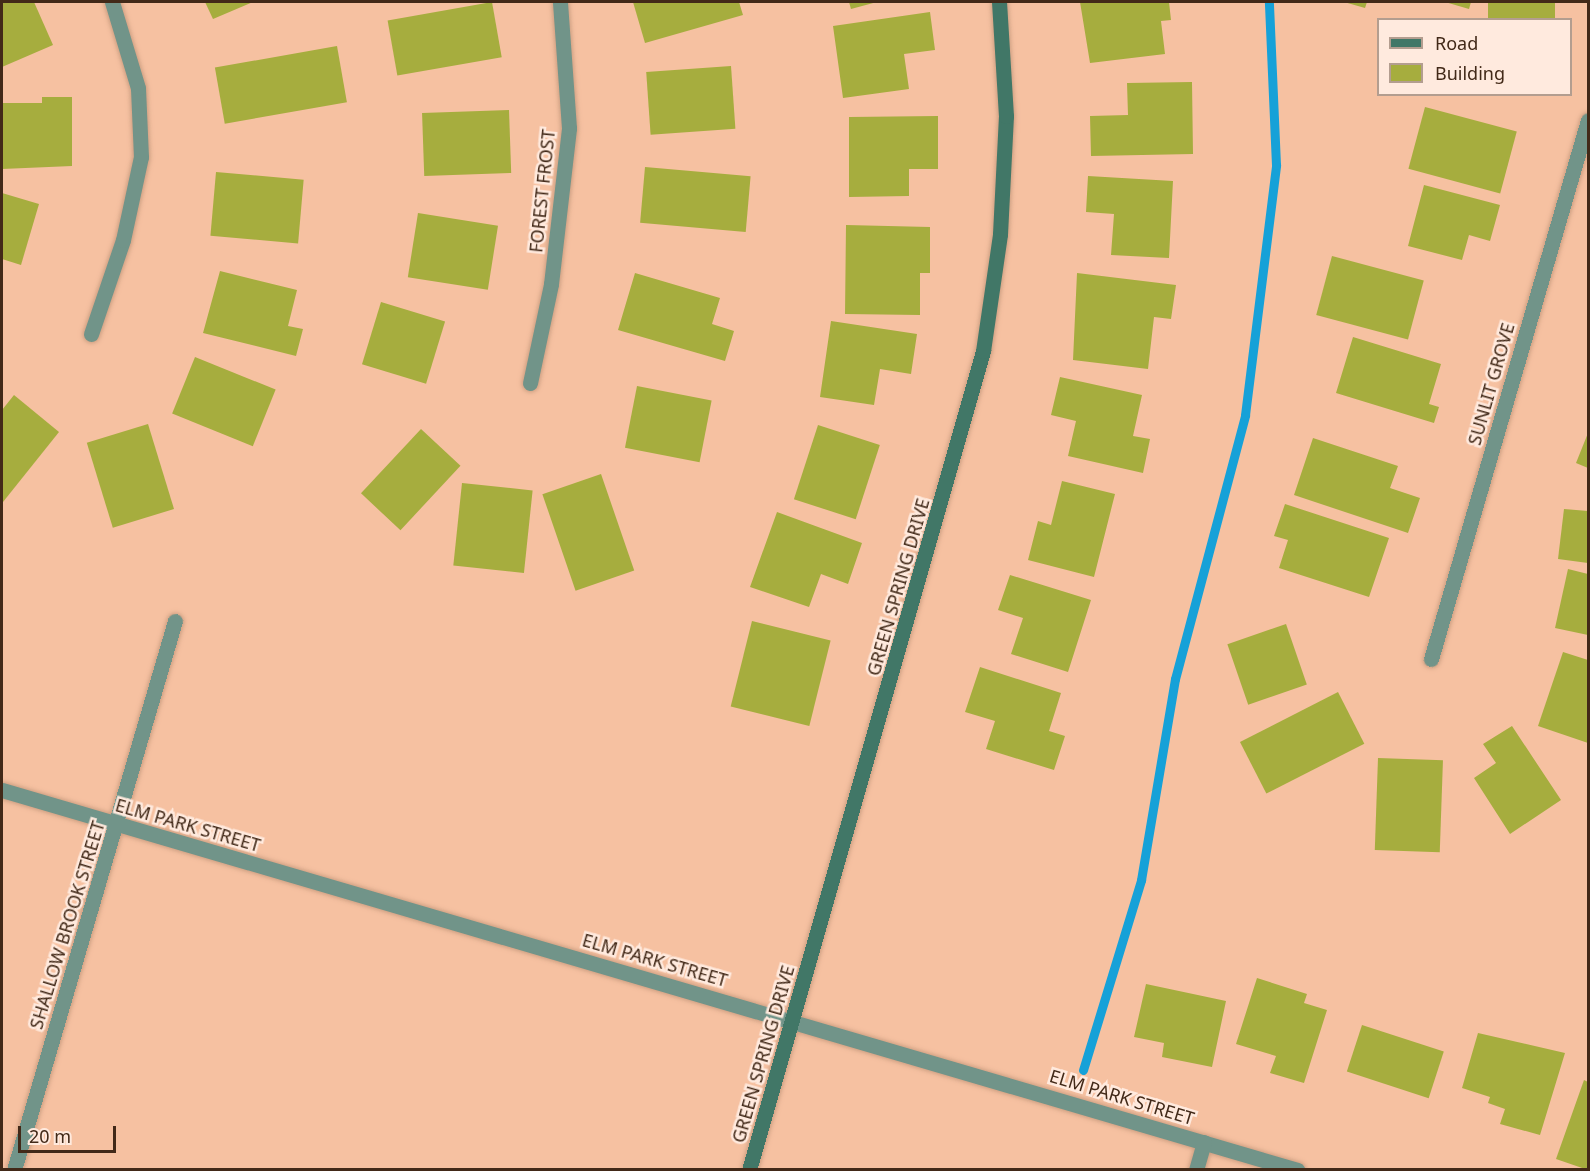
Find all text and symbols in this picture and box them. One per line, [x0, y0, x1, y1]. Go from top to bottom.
legend [1377, 18, 1572, 96]
text: Road [1435, 31, 1478, 55]
text: Building [1435, 61, 1505, 85]
street label: FOREST FROST [525, 128, 559, 254]
street label: SUNLIT GROVE [1463, 320, 1519, 448]
street label: GREEN SPRING DRIVE [862, 496, 934, 678]
street label: ELM PARK STREET [113, 794, 263, 856]
street label: SHALLOW BROOK STREET [25, 818, 109, 1032]
street label: ELM PARK STREET [580, 929, 730, 991]
street label: GREEN SPRING DRIVE [727, 963, 799, 1145]
street label: ELM PARK STREET [1047, 1065, 1197, 1129]
scale bar [21, 1114, 118, 1152]
text: 20 m [29, 1124, 71, 1148]

